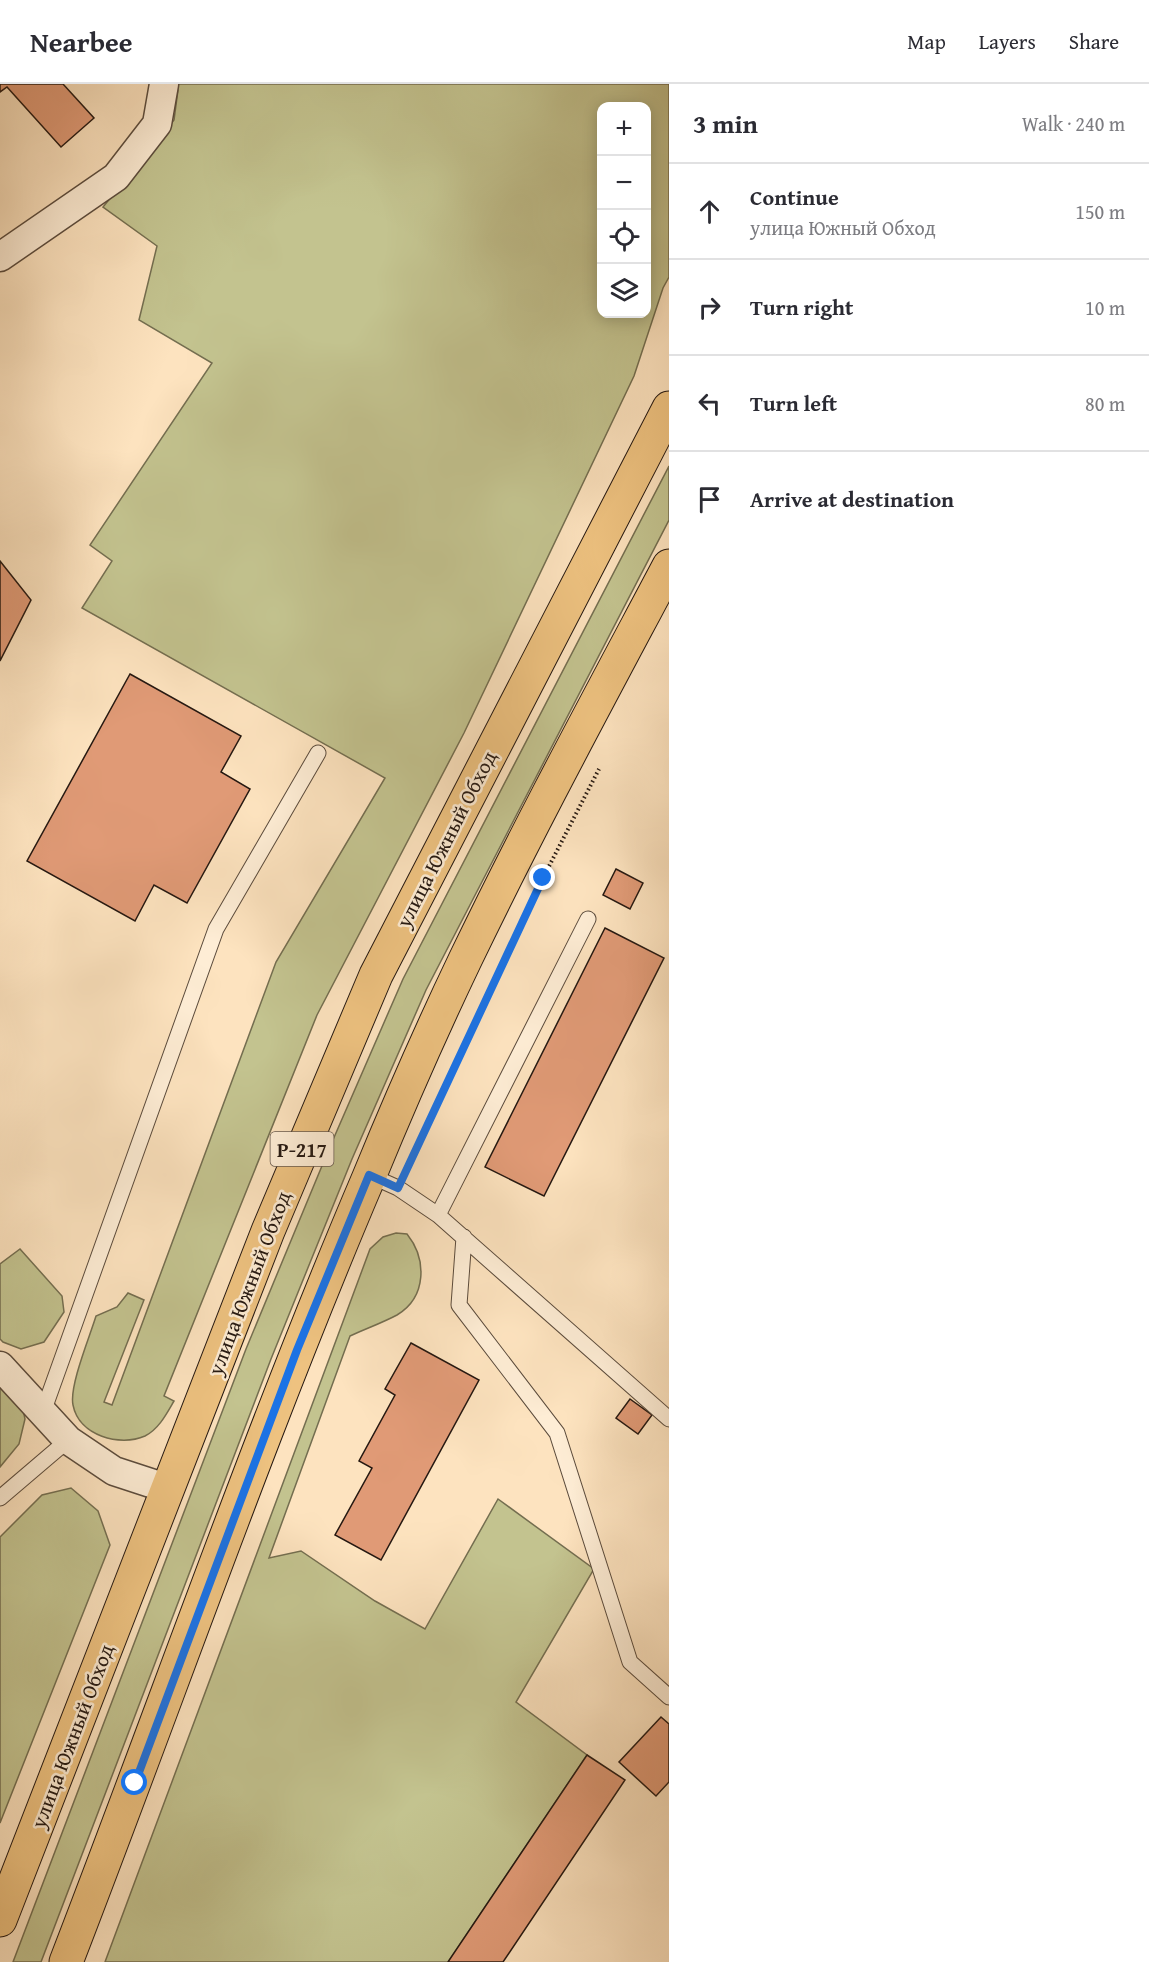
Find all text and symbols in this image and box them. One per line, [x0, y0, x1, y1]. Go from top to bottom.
text: Nearbee [30, 21, 133, 62]
text: Map [907, 26, 946, 57]
text: Layers [979, 26, 1036, 57]
text: Share [1069, 26, 1119, 57]
map controls [597, 102, 651, 318]
button: + [597, 102, 651, 156]
text: 3 min [693, 104, 758, 143]
text: Walk · 240 m [1022, 109, 1125, 138]
button: − [597, 156, 651, 210]
text: Continue [750, 181, 839, 213]
icon: ahead [693, 195, 726, 228]
text: 150 m [1075, 197, 1125, 226]
button: locate [597, 210, 651, 264]
text: улица Южный Обход [750, 213, 936, 242]
button: layers [597, 264, 651, 318]
icon: right [693, 291, 726, 324]
text: Turn right [750, 291, 853, 323]
text: 10 m [1085, 293, 1125, 322]
icon: left [693, 387, 726, 420]
text: Turn left [750, 387, 837, 419]
text: 80 m [1085, 389, 1125, 418]
icon: arrive [693, 483, 726, 516]
text: Arrive at destination [750, 483, 954, 515]
street label: улица Южный Обход [387, 745, 504, 934]
route end [529, 864, 555, 890]
road number: Р-217 [270, 1132, 334, 1166]
street label: улица Южный Обход [199, 1186, 299, 1380]
street label: улица Южный Обход [22, 1639, 122, 1833]
route start [121, 1769, 147, 1795]

